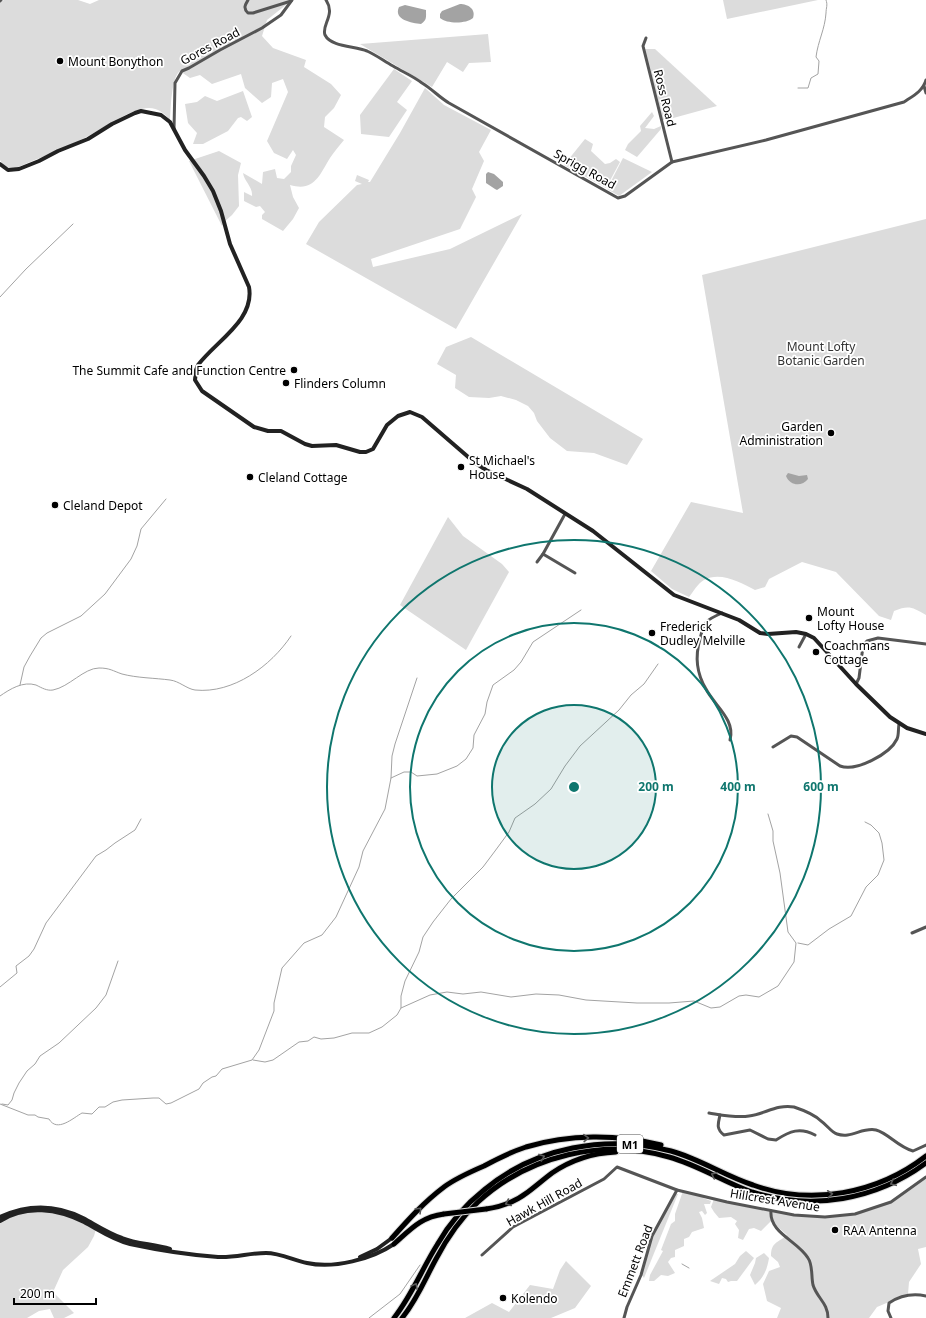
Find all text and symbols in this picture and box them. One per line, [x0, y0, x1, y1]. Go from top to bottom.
street label: Gores Road [177, 23, 243, 69]
place label: Mount Bonython [68, 53, 163, 70]
marker: Mount Bonython [55, 56, 65, 66]
street label: Ross Road [650, 68, 680, 128]
street label: Sprigg Road [551, 145, 619, 193]
park label: Mount Lofty Botanic Garden [777, 338, 865, 369]
place label: The Summit Cafe and Function Centre [72, 362, 286, 379]
marker: The Summit Cafe and Function Centre [289, 365, 299, 375]
place label: Flinders Column [294, 375, 386, 392]
marker: Flinders Column [281, 378, 291, 388]
place label: Garden Administration [739, 418, 823, 449]
marker: Garden Administration [826, 428, 836, 438]
place label: St Michael's House [469, 452, 535, 483]
marker: St Michael's House [456, 462, 466, 472]
place label: Cleland Cottage [258, 469, 348, 486]
marker: Cleland Cottage [245, 472, 255, 482]
place label: Cleland Depot [63, 497, 143, 514]
marker: Cleland Depot [50, 500, 60, 510]
place label: Mount Lofty House [817, 603, 885, 634]
marker: Mount Lofty House [804, 613, 814, 623]
place label: Frederick Dudley Melville [660, 618, 746, 649]
marker: Frederick Dudley Melville [647, 628, 657, 638]
place label: Coachmans Cottage [824, 637, 890, 668]
marker: Coachmans Cottage [811, 647, 821, 657]
text: 200 m [638, 778, 674, 795]
text: 400 m [720, 778, 756, 795]
text: 600 m [803, 778, 839, 795]
centre of rings [567, 780, 581, 794]
one-way arrow [583, 1133, 589, 1142]
road number: M1 [617, 1135, 643, 1153]
one-way arrow [538, 1153, 545, 1161]
one-way arrow [711, 1172, 718, 1180]
street label: Hawk Hill Road [503, 1174, 585, 1230]
one-way arrow [889, 1178, 897, 1186]
street label: Hillcrest Avenue [729, 1185, 821, 1216]
one-way arrow [826, 1190, 833, 1199]
one-way arrow [505, 1198, 513, 1206]
one-way arrow [414, 1207, 421, 1215]
street label: Emmett Road [613, 1222, 657, 1300]
place label: RAA Antenna [843, 1222, 917, 1239]
marker: RAA Antenna [830, 1225, 840, 1235]
scale bar [14, 1280, 96, 1306]
one-way arrow [411, 1282, 418, 1290]
text: 200 m [20, 1285, 55, 1302]
place label: Kolendo [511, 1290, 558, 1307]
marker: Kolendo [498, 1293, 508, 1303]

